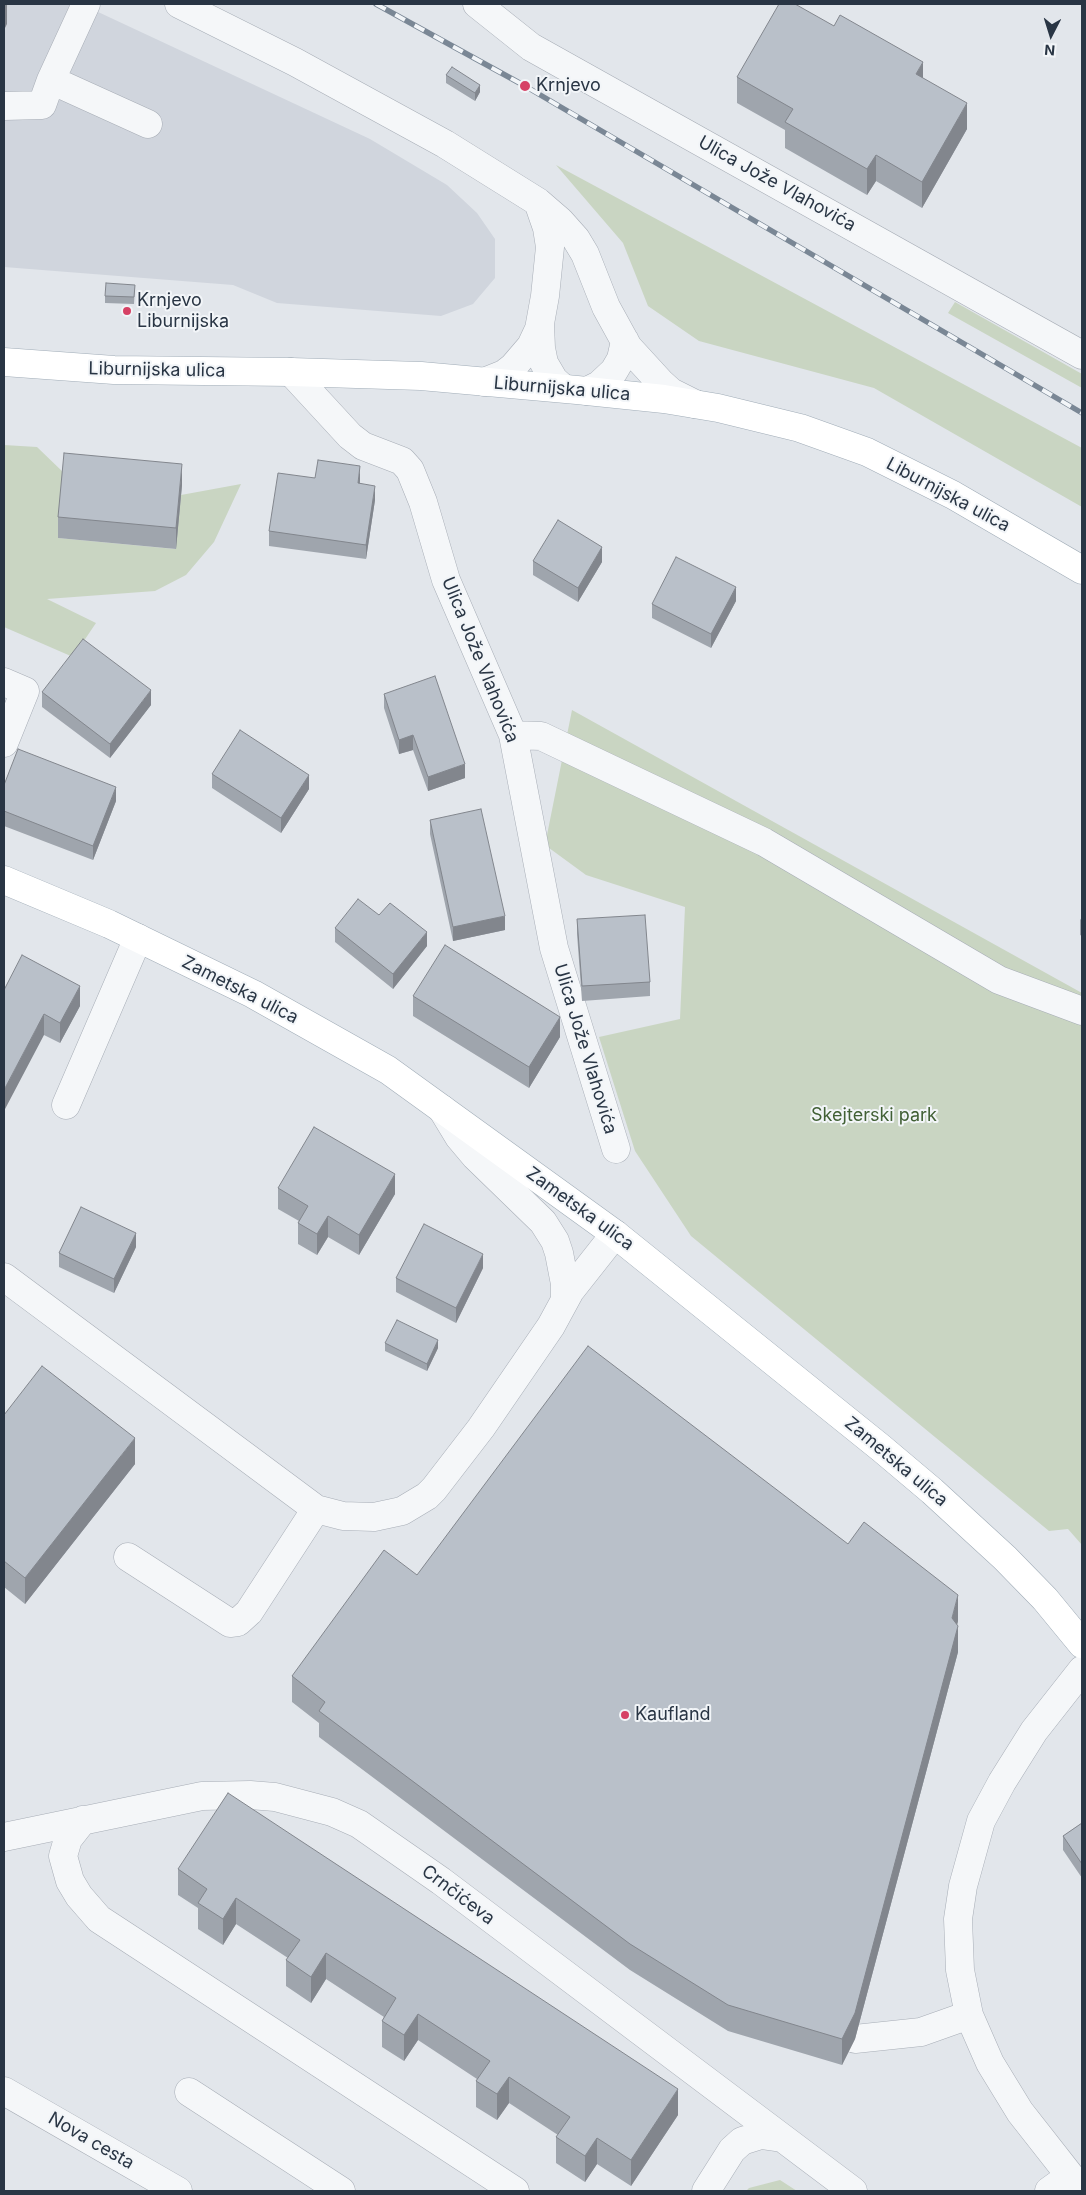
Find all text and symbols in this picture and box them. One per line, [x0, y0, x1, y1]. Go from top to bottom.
north arrow [1026, 10, 1076, 60]
text: N [1044, 42, 1056, 59]
place label: Krnjevo [536, 75, 601, 97]
marker: Krnjevo [518, 79, 532, 93]
street label: Ulica Jože Vlahovića [694, 132, 860, 236]
place label: Krnjevo Liburnijska [137, 290, 229, 332]
marker: Krnjevo Liburnijska [121, 305, 133, 317]
street label: Liburnijska ulica [88, 358, 226, 382]
street label: Liburnijska ulica [493, 372, 631, 406]
street label: Liburnijska ulica [882, 453, 1014, 537]
street label: Ulica Jože Vlahovića [437, 574, 523, 746]
street label: Zametska ulica [178, 951, 302, 1029]
street label: Ulica Jože Vlahovića [549, 961, 621, 1137]
park label: Skejterski park [811, 1105, 937, 1127]
street label: Zametska ulica [522, 1163, 638, 1255]
street label: Zametska ulica [840, 1413, 952, 1511]
place label: Kaufland [635, 1704, 711, 1726]
marker: Kaufland [619, 1709, 631, 1721]
street label: Crnčićeva [417, 1860, 499, 1930]
street label: Nova cesta [44, 2108, 138, 2174]

